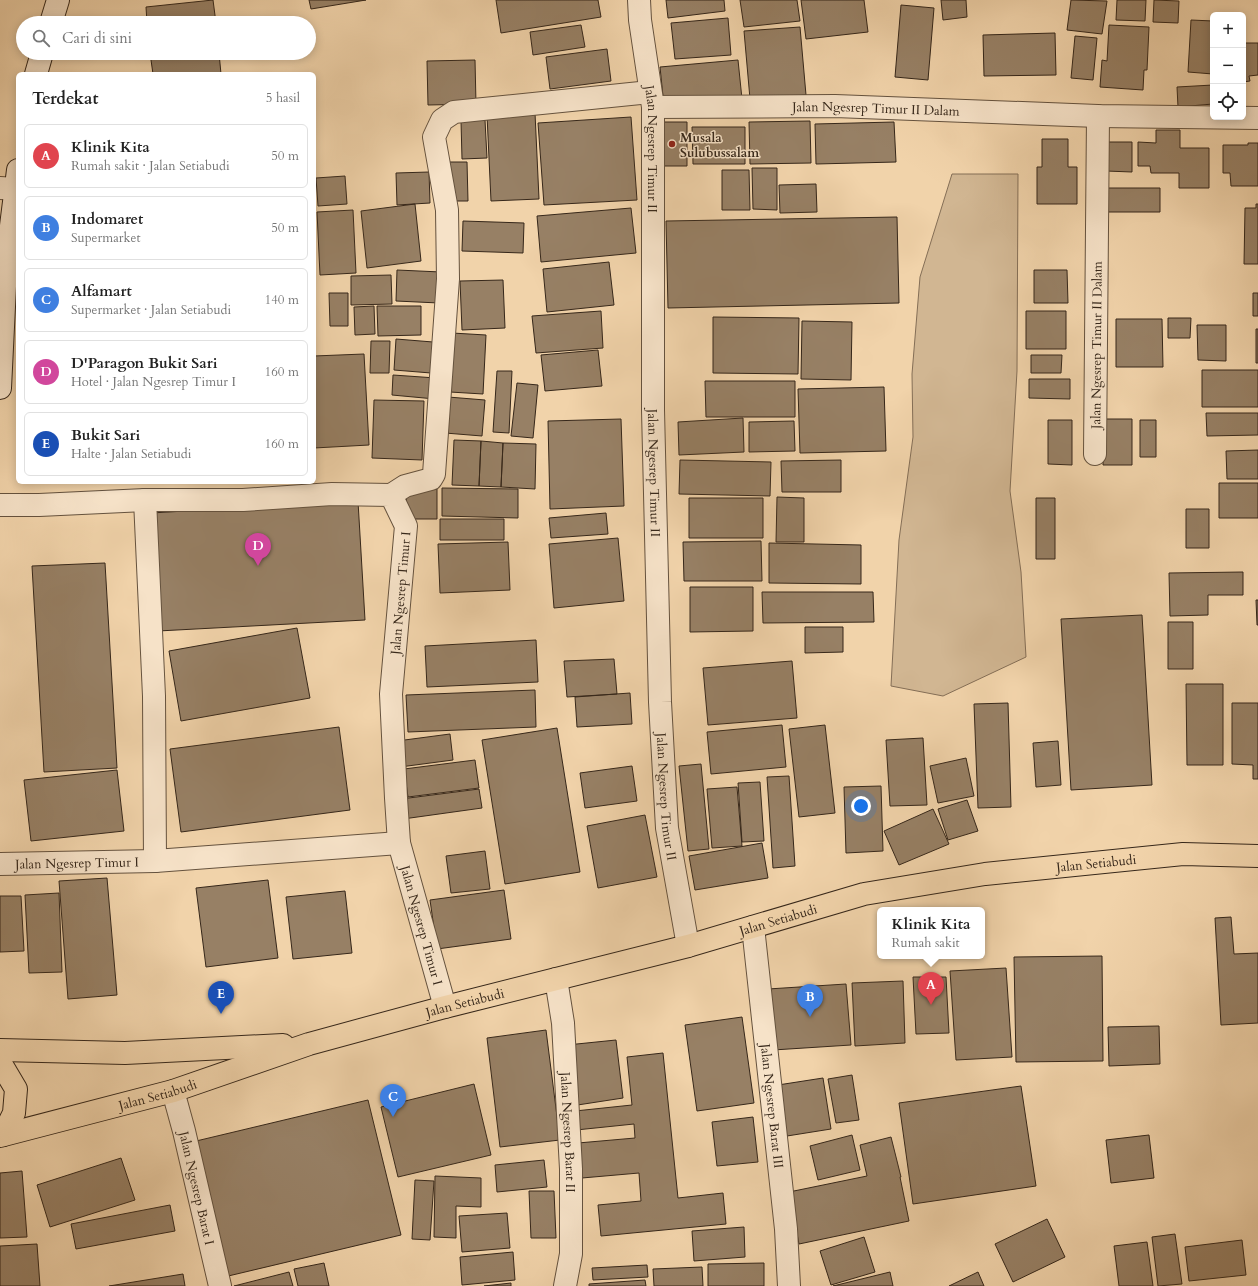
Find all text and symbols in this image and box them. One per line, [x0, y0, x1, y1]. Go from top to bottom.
map controls [1210, 12, 1246, 120]
button: + [1210, 12, 1246, 48]
search box [16, 16, 316, 60]
icon: search [30, 27, 52, 49]
text: Cari di sini [62, 28, 132, 48]
button: − [1210, 48, 1246, 84]
street label: Jalan Ngesrep Timur II [640, 82, 661, 213]
button: locate [1210, 84, 1246, 120]
text: Terdekat [32, 87, 98, 110]
text: 5 hasil [266, 89, 300, 107]
street label: Jalan Ngesrep Timur II Dalam [790, 98, 960, 121]
place label: Musala Sulubussalam [680, 129, 759, 162]
text: Klinik Kita [71, 137, 150, 157]
marker: Musala Sulubussalam [667, 139, 677, 149]
text: A [41, 147, 51, 165]
text: 50 m [271, 147, 299, 165]
text: Rumah sakit · Jalan Setiabudi [71, 157, 230, 175]
text: Indomaret [71, 209, 143, 229]
text: B [41, 219, 51, 237]
text: 50 m [271, 219, 299, 237]
text: Supermarket [71, 229, 141, 247]
street label: Jalan Ngesrep Timur II Dalam [1087, 261, 1107, 431]
text: Alfamart [71, 281, 132, 301]
text: C [41, 291, 51, 309]
text: 140 m [265, 291, 299, 309]
text: Supermarket · Jalan Setiabudi [71, 301, 231, 319]
text: D'Paragon Bukit Sari [71, 353, 217, 373]
text: D [40, 363, 52, 381]
text: 160 m [265, 363, 299, 381]
text: Hotel · Jalan Ngesrep Timur I [71, 373, 236, 391]
street label: Jalan Ngesrep Timur II [643, 407, 664, 537]
text: Bukit Sari [71, 425, 140, 445]
text: E [42, 435, 50, 453]
text: 160 m [265, 435, 299, 453]
text: Halte · Jalan Setiabudi [71, 445, 191, 463]
street label: Jalan Ngesrep Timur I [386, 531, 415, 657]
pin: D [245, 533, 271, 566]
street label: Jalan Ngesrep Timur II [652, 730, 681, 862]
your location [851, 796, 871, 816]
street label: Jalan Setiabudi [1053, 851, 1137, 877]
street label: Jalan Ngesrep Timur I [13, 853, 139, 874]
street label: Jalan Ngesrep Timur I [395, 862, 446, 987]
street label: Jalan Setiabudi [735, 900, 820, 941]
popup [877, 907, 985, 959]
text: Klinik Kita [892, 914, 970, 934]
text: Rumah sakit [892, 934, 960, 952]
pin: A [918, 972, 944, 1005]
pin: E [208, 981, 234, 1014]
street label: Jalan Setiabudi [422, 984, 507, 1022]
pin: B [797, 984, 823, 1017]
street label: Jalan Ngesrep Barat III [756, 1041, 787, 1169]
street label: Jalan Ngesrep Barat II [556, 1069, 579, 1193]
street label: Jalan Setiabudi [115, 1075, 200, 1115]
pin: C [380, 1084, 406, 1117]
street label: Jalan Ngesrep Barat I [174, 1128, 218, 1247]

